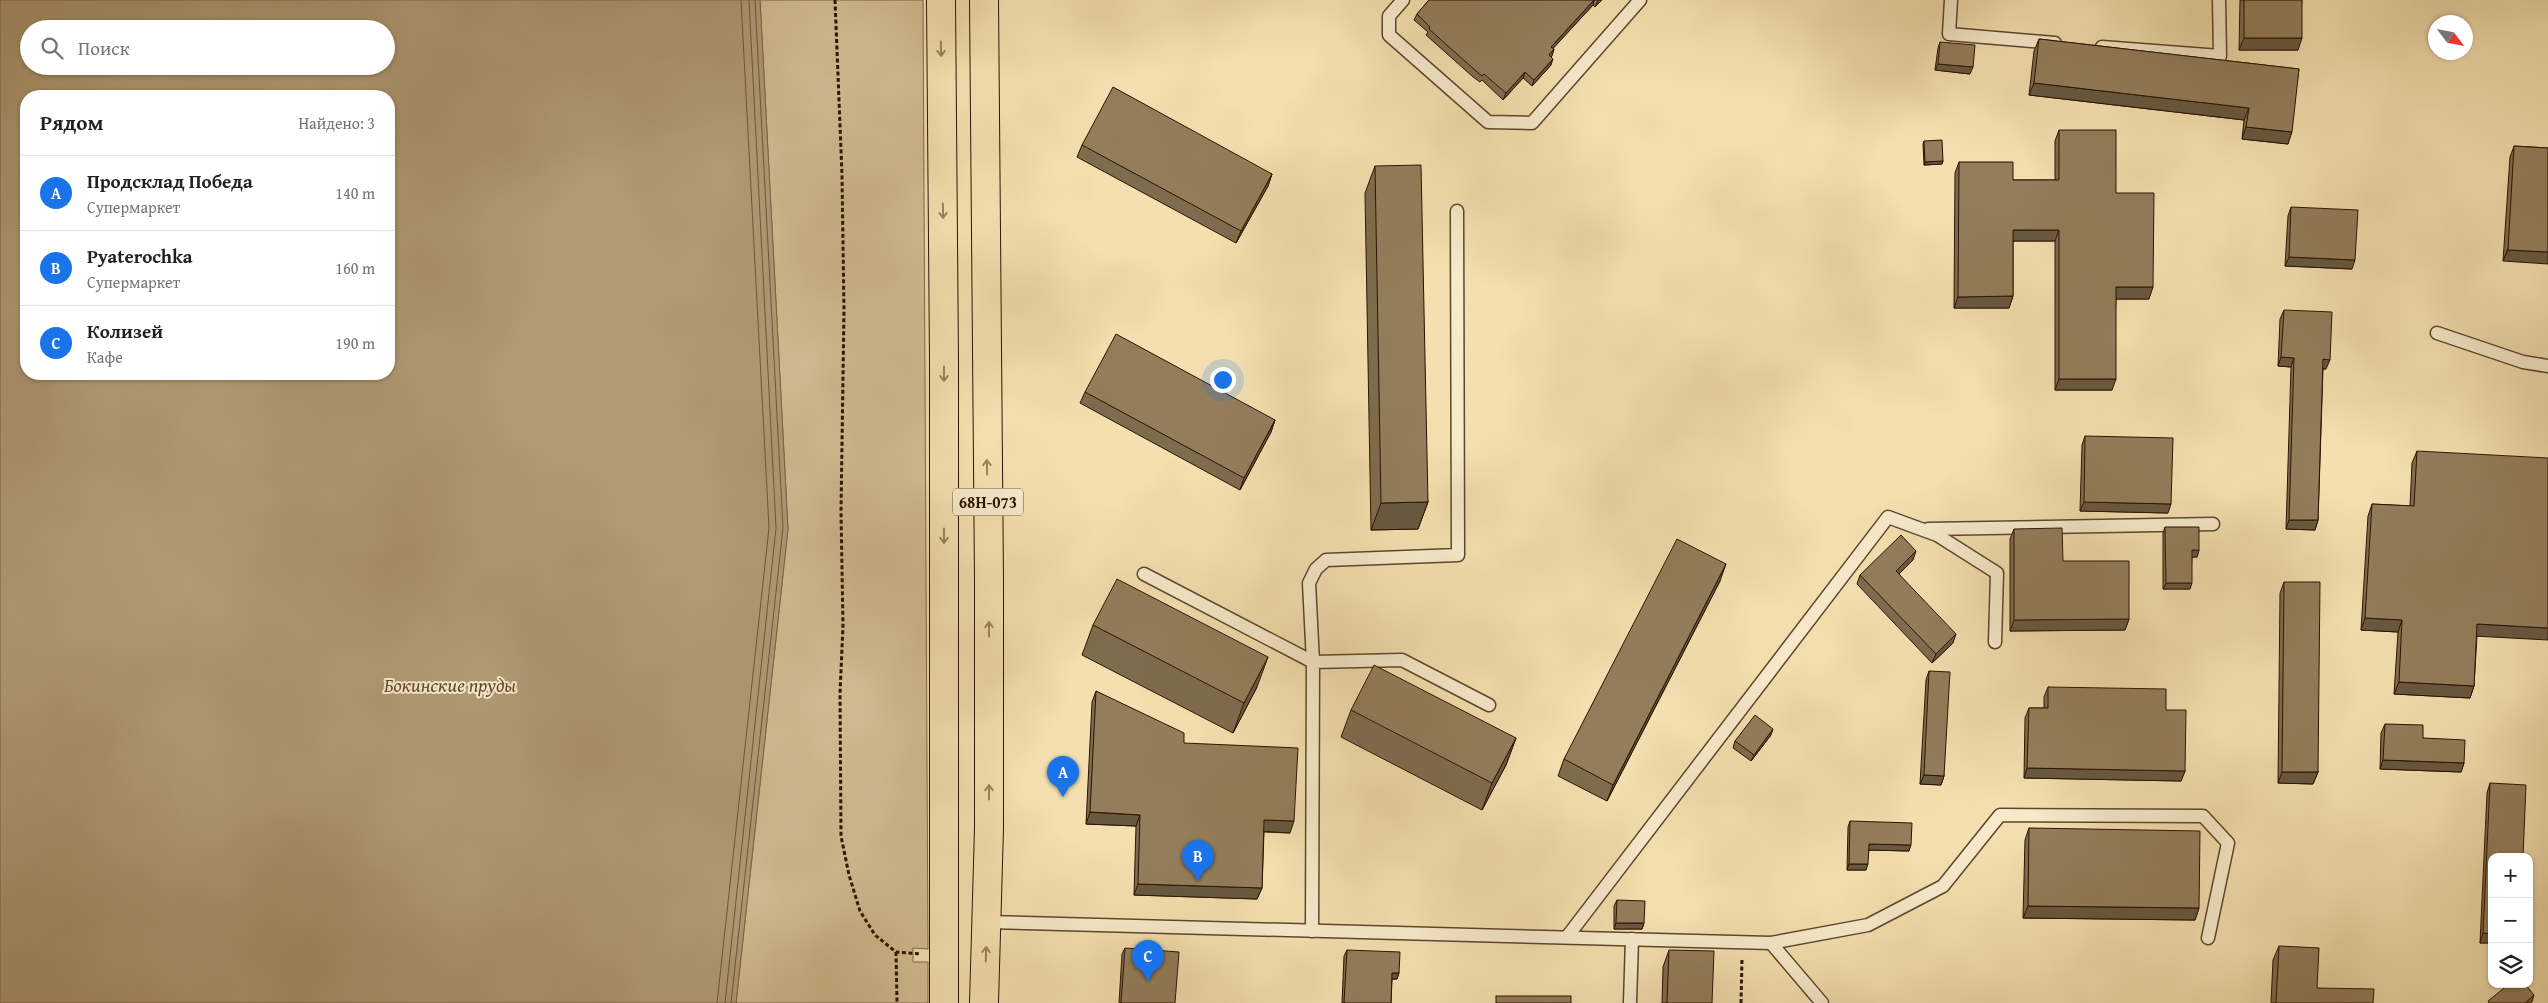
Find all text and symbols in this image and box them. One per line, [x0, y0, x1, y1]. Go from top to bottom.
north arrow [2428, 15, 2473, 60]
search box [20, 20, 395, 75]
icon: search [38, 34, 66, 62]
text: Поиск [78, 34, 130, 62]
one-way arrow [936, 40, 946, 56]
text: Рядом [40, 107, 103, 138]
text: Найдено: 3 [298, 111, 375, 135]
text: Продсклад Победа [87, 167, 253, 195]
text: A [51, 181, 61, 205]
text: 140 m [335, 181, 375, 205]
text: Супермаркет [87, 195, 180, 219]
one-way arrow [938, 202, 948, 219]
text: Pyaterochka [87, 242, 193, 270]
text: B [51, 256, 61, 280]
text: 160 m [335, 256, 375, 280]
text: Супермаркет [87, 270, 180, 294]
text: Колизей [87, 317, 163, 345]
text: C [51, 331, 61, 355]
text: 190 m [335, 331, 375, 355]
text: Кафе [87, 345, 123, 369]
one-way arrow [939, 365, 949, 381]
your location [1210, 367, 1236, 393]
one-way arrow [983, 459, 992, 475]
road number: 68Н-073 [953, 488, 1023, 516]
one-way arrow [939, 528, 949, 544]
one-way arrow [984, 622, 994, 638]
water label: Бокинские пруды [384, 671, 516, 699]
pin: A [1047, 756, 1079, 797]
one-way arrow [984, 784, 994, 800]
pin: B [1182, 840, 1214, 881]
map controls [2488, 853, 2533, 988]
button: + [2488, 853, 2533, 898]
button: − [2488, 898, 2533, 943]
pin: C [1132, 940, 1164, 981]
button: layers [2488, 943, 2533, 988]
one-way arrow [981, 947, 991, 963]

